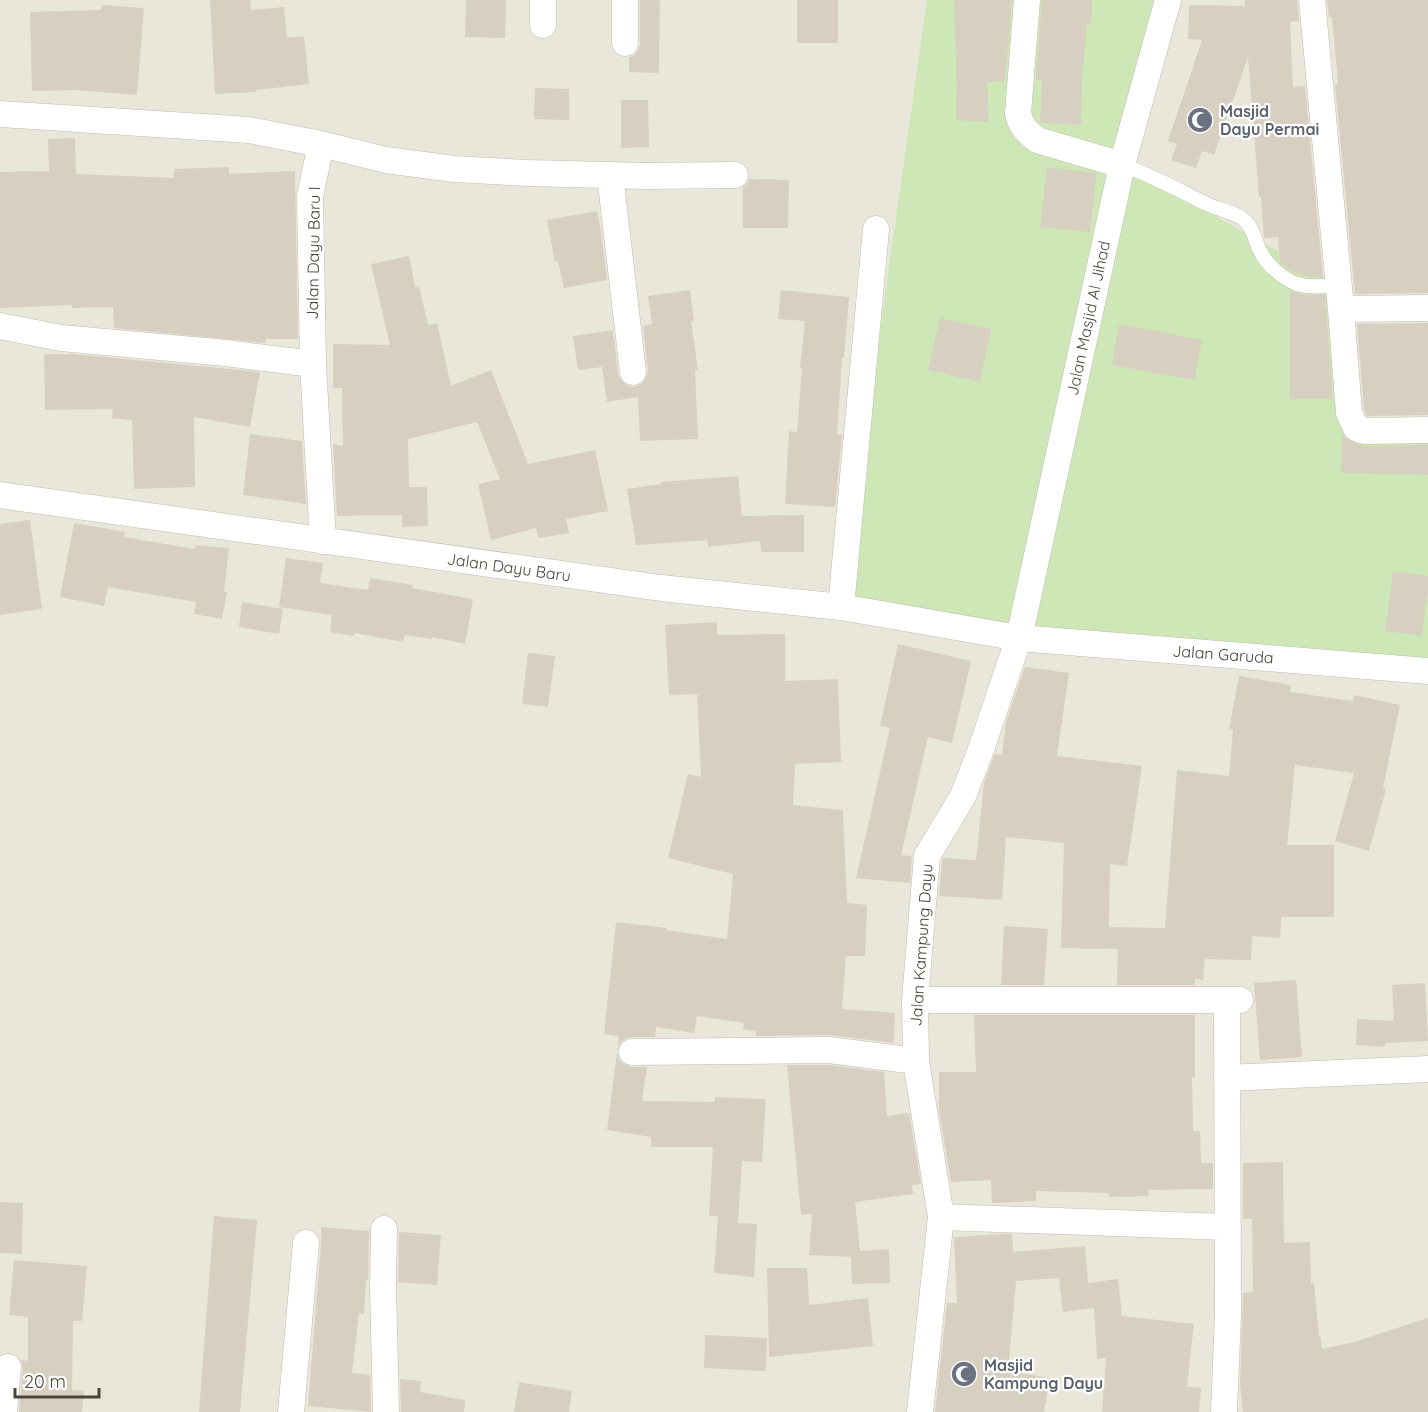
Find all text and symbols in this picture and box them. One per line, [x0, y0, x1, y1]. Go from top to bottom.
place label: Masjid Dayu Permai [1220, 101, 1319, 139]
mosque icon: Masjid Dayu Permai [1185, 105, 1215, 135]
street label: Jalan Dayu Baru I [302, 186, 324, 320]
street label: Jalan Masjid Al Jihad [1062, 239, 1114, 397]
street label: Jalan Dayu Baru [446, 548, 572, 586]
street label: Jalan Garuda [1172, 640, 1274, 668]
street label: Jalan Kampung Dayu [905, 863, 937, 1027]
place label: Masjid Kampung Dayu [984, 1355, 1103, 1393]
mosque icon: Masjid Kampung Dayu [949, 1359, 979, 1389]
scale bar [15, 1361, 99, 1399]
text: 20 m [24, 1370, 66, 1393]

